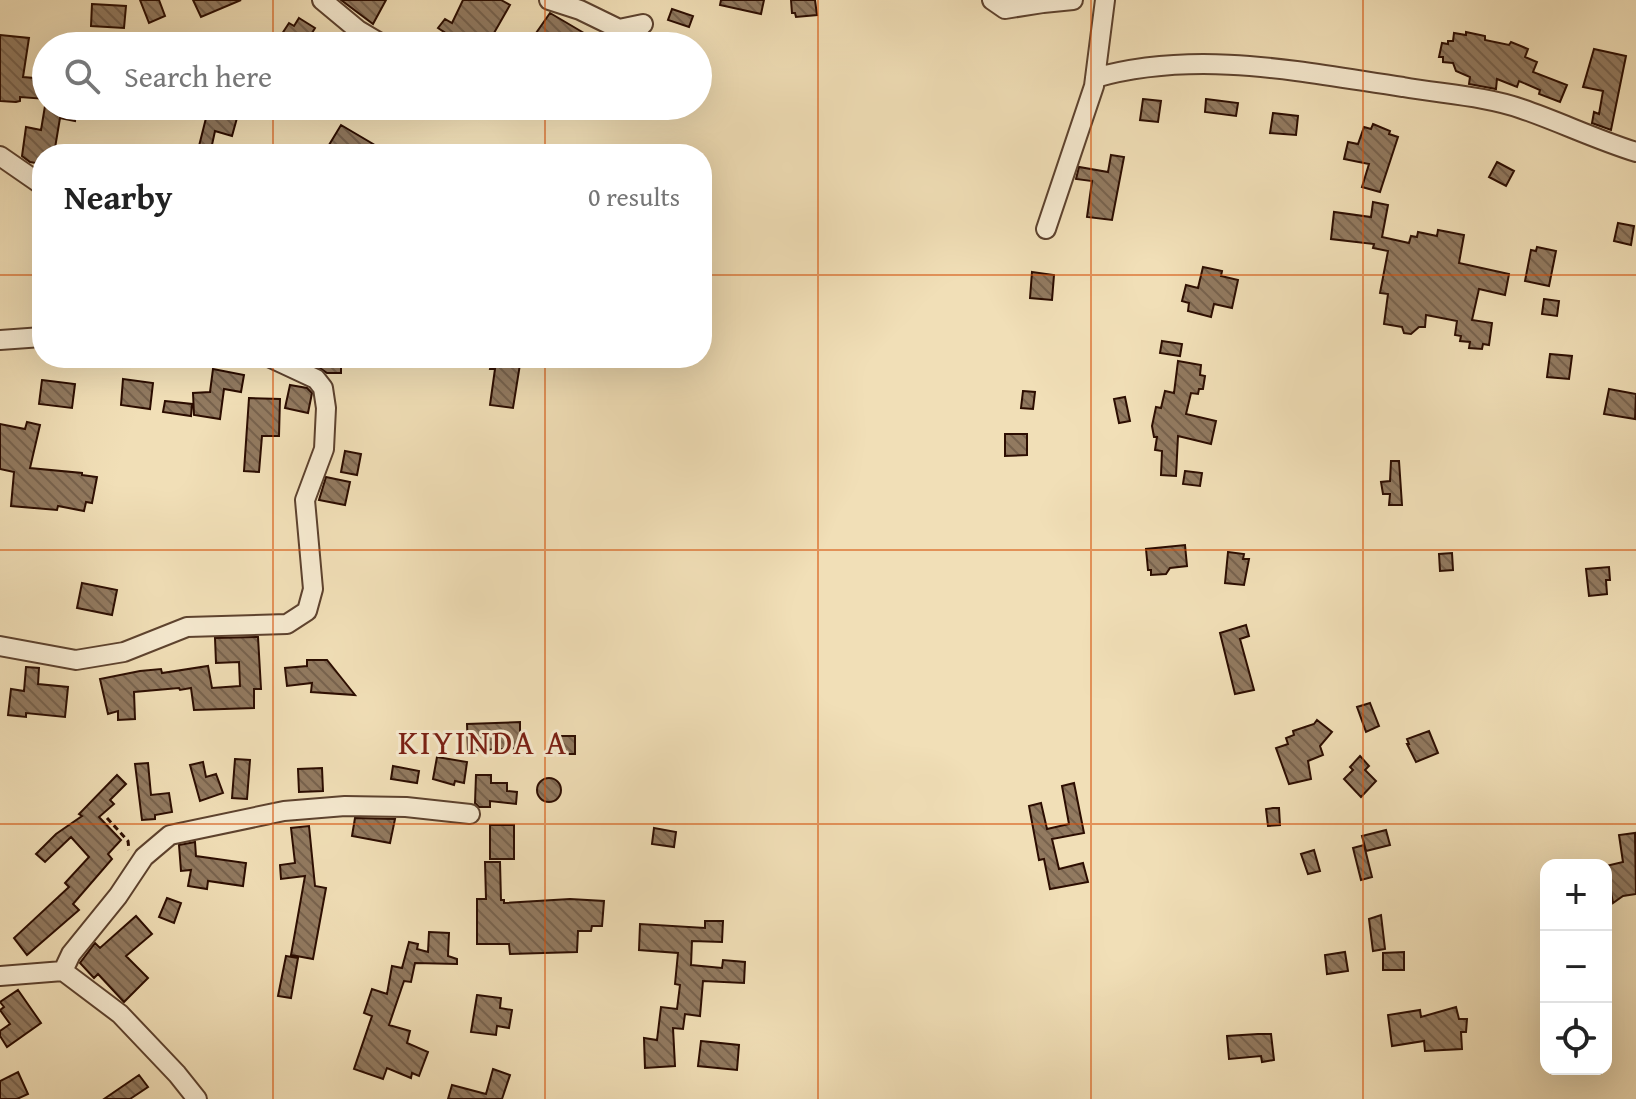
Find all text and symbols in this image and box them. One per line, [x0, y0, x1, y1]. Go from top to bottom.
search box [32, 32, 712, 120]
icon: search [60, 54, 104, 98]
text: Search here [124, 54, 272, 98]
text: Nearby [64, 172, 173, 221]
text: 0 results [588, 177, 680, 216]
district label: KIYINDA A [398, 717, 568, 766]
map controls [1540, 859, 1612, 1075]
button: + [1540, 859, 1612, 931]
button: − [1540, 931, 1612, 1003]
button: locate [1540, 1003, 1612, 1075]

